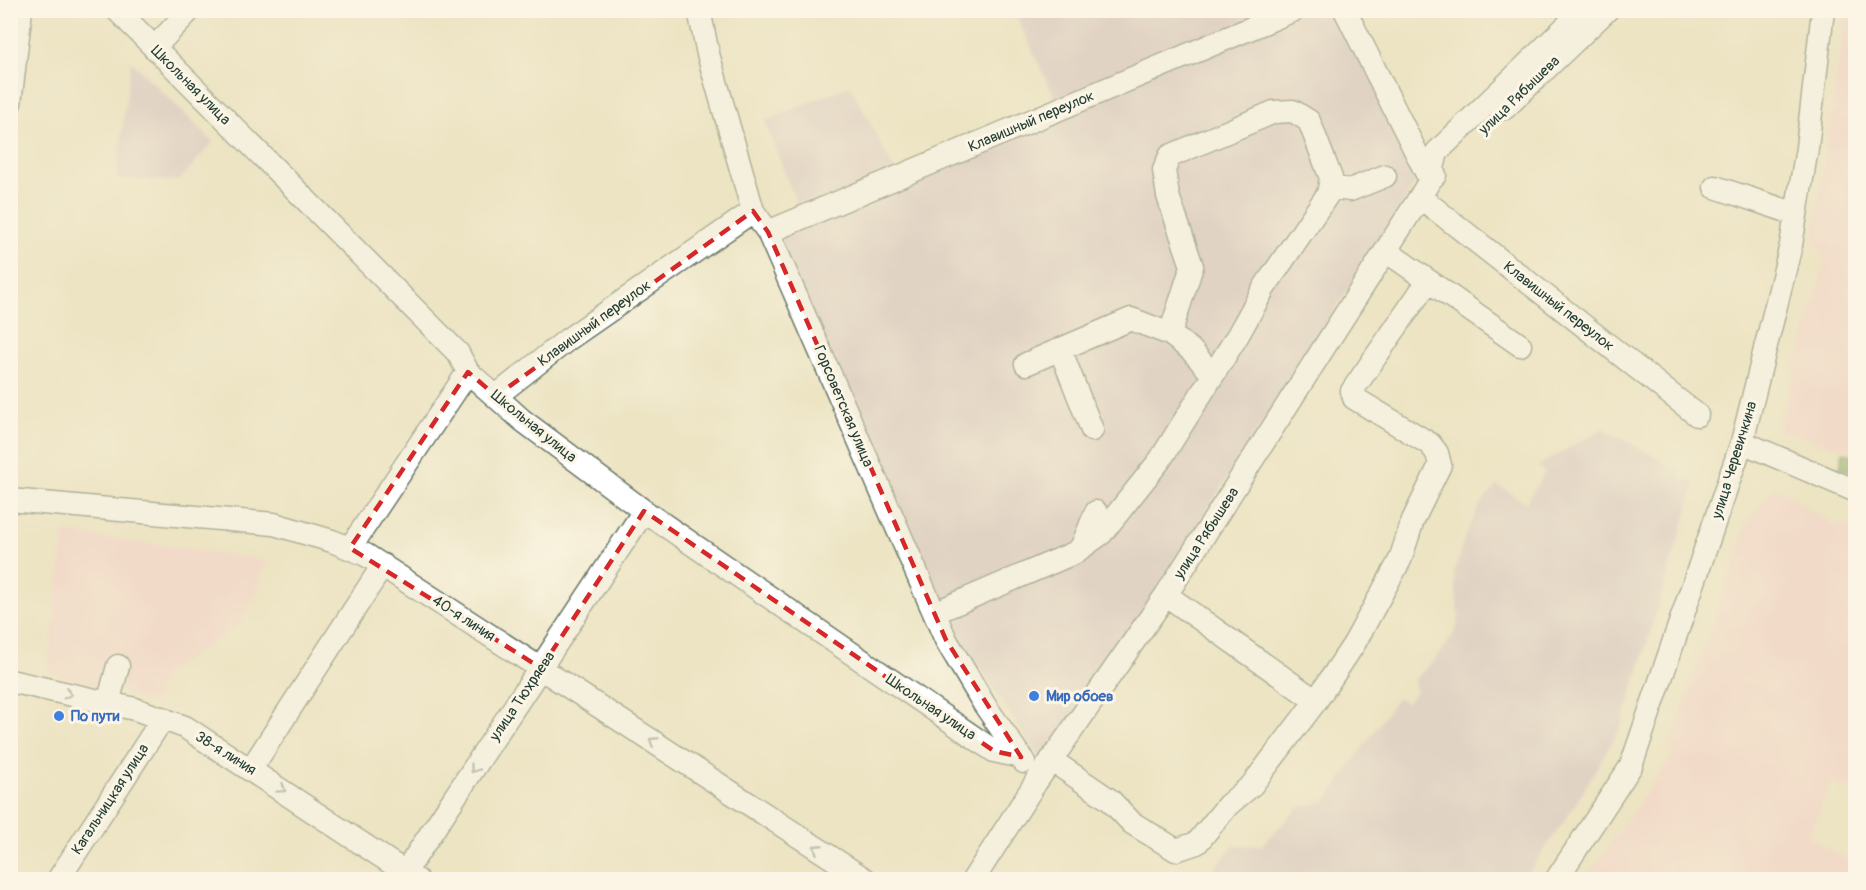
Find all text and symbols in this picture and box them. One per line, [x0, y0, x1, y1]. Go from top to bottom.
street label: Школьная улица [147, 42, 234, 129]
street label: улица Рябышева [1474, 52, 1564, 140]
street label: Клавишный переулок [965, 86, 1097, 157]
street label: Клавишный переулок [1500, 257, 1618, 356]
street label: Клавишный переулок [534, 276, 655, 371]
street label: Горсоветская улица [809, 343, 878, 470]
street label: Школьная улица [487, 386, 580, 467]
street label: улица Черевичкина [1707, 399, 1761, 522]
street label: улица Рябышева [1169, 484, 1243, 584]
street label: 40-я линия [429, 591, 499, 646]
street label: улица Тюхряева [485, 648, 559, 746]
street label: Школьная улица [882, 670, 980, 745]
one-way arrow [62, 687, 72, 700]
place label: Мир обоев [1046, 687, 1113, 706]
marker: Мир обоев [1027, 689, 1041, 703]
place label: По пути [71, 707, 120, 726]
marker: По пути [52, 709, 66, 723]
street label: 38-я линия [192, 727, 260, 780]
one-way arrow [649, 737, 660, 748]
street label: Кагальницкая улица [67, 740, 153, 858]
one-way arrow [469, 763, 481, 773]
one-way arrow [275, 782, 286, 793]
one-way arrow [813, 843, 823, 855]

